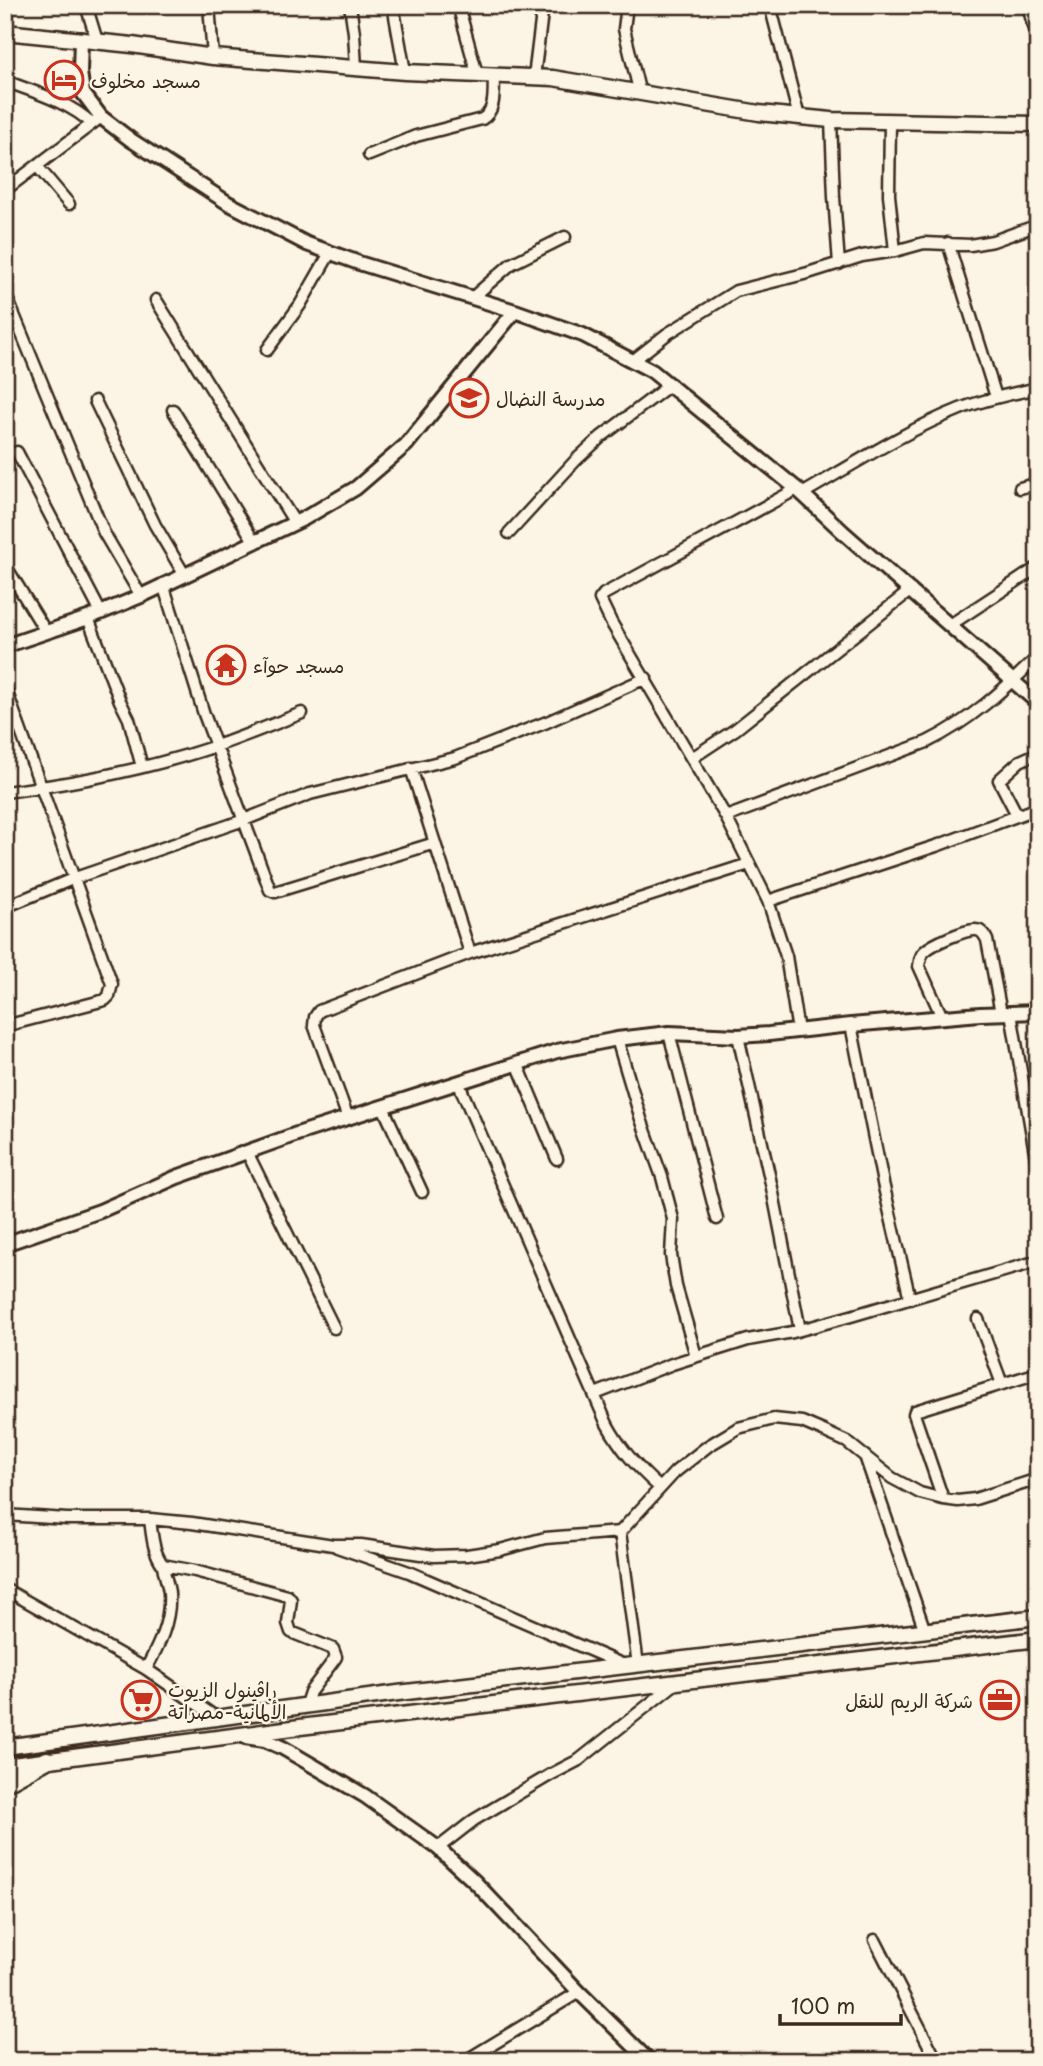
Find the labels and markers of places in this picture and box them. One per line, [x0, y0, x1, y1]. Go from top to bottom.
hotel icon: مسجد مخلوف [43, 59, 85, 101]
place label: مسجد مخلوف [91, 66, 201, 94]
school or university icon: مدرسة النضال [448, 377, 490, 419]
place label: مدرسة النضال [496, 384, 606, 412]
temple icon: مسجد حوآء [205, 644, 247, 686]
place label: مسجد حوآء [253, 651, 344, 679]
place label: راڤينول الزيوت الألمانية-مصراتة [168, 1675, 286, 1725]
supermarket icon: راڤينول الزيوت الألمانية-مصراتة [120, 1679, 162, 1721]
office icon: شركة الريم للنقل [979, 1679, 1021, 1721]
place label: شركة الريم للنقل [845, 1686, 973, 1716]

